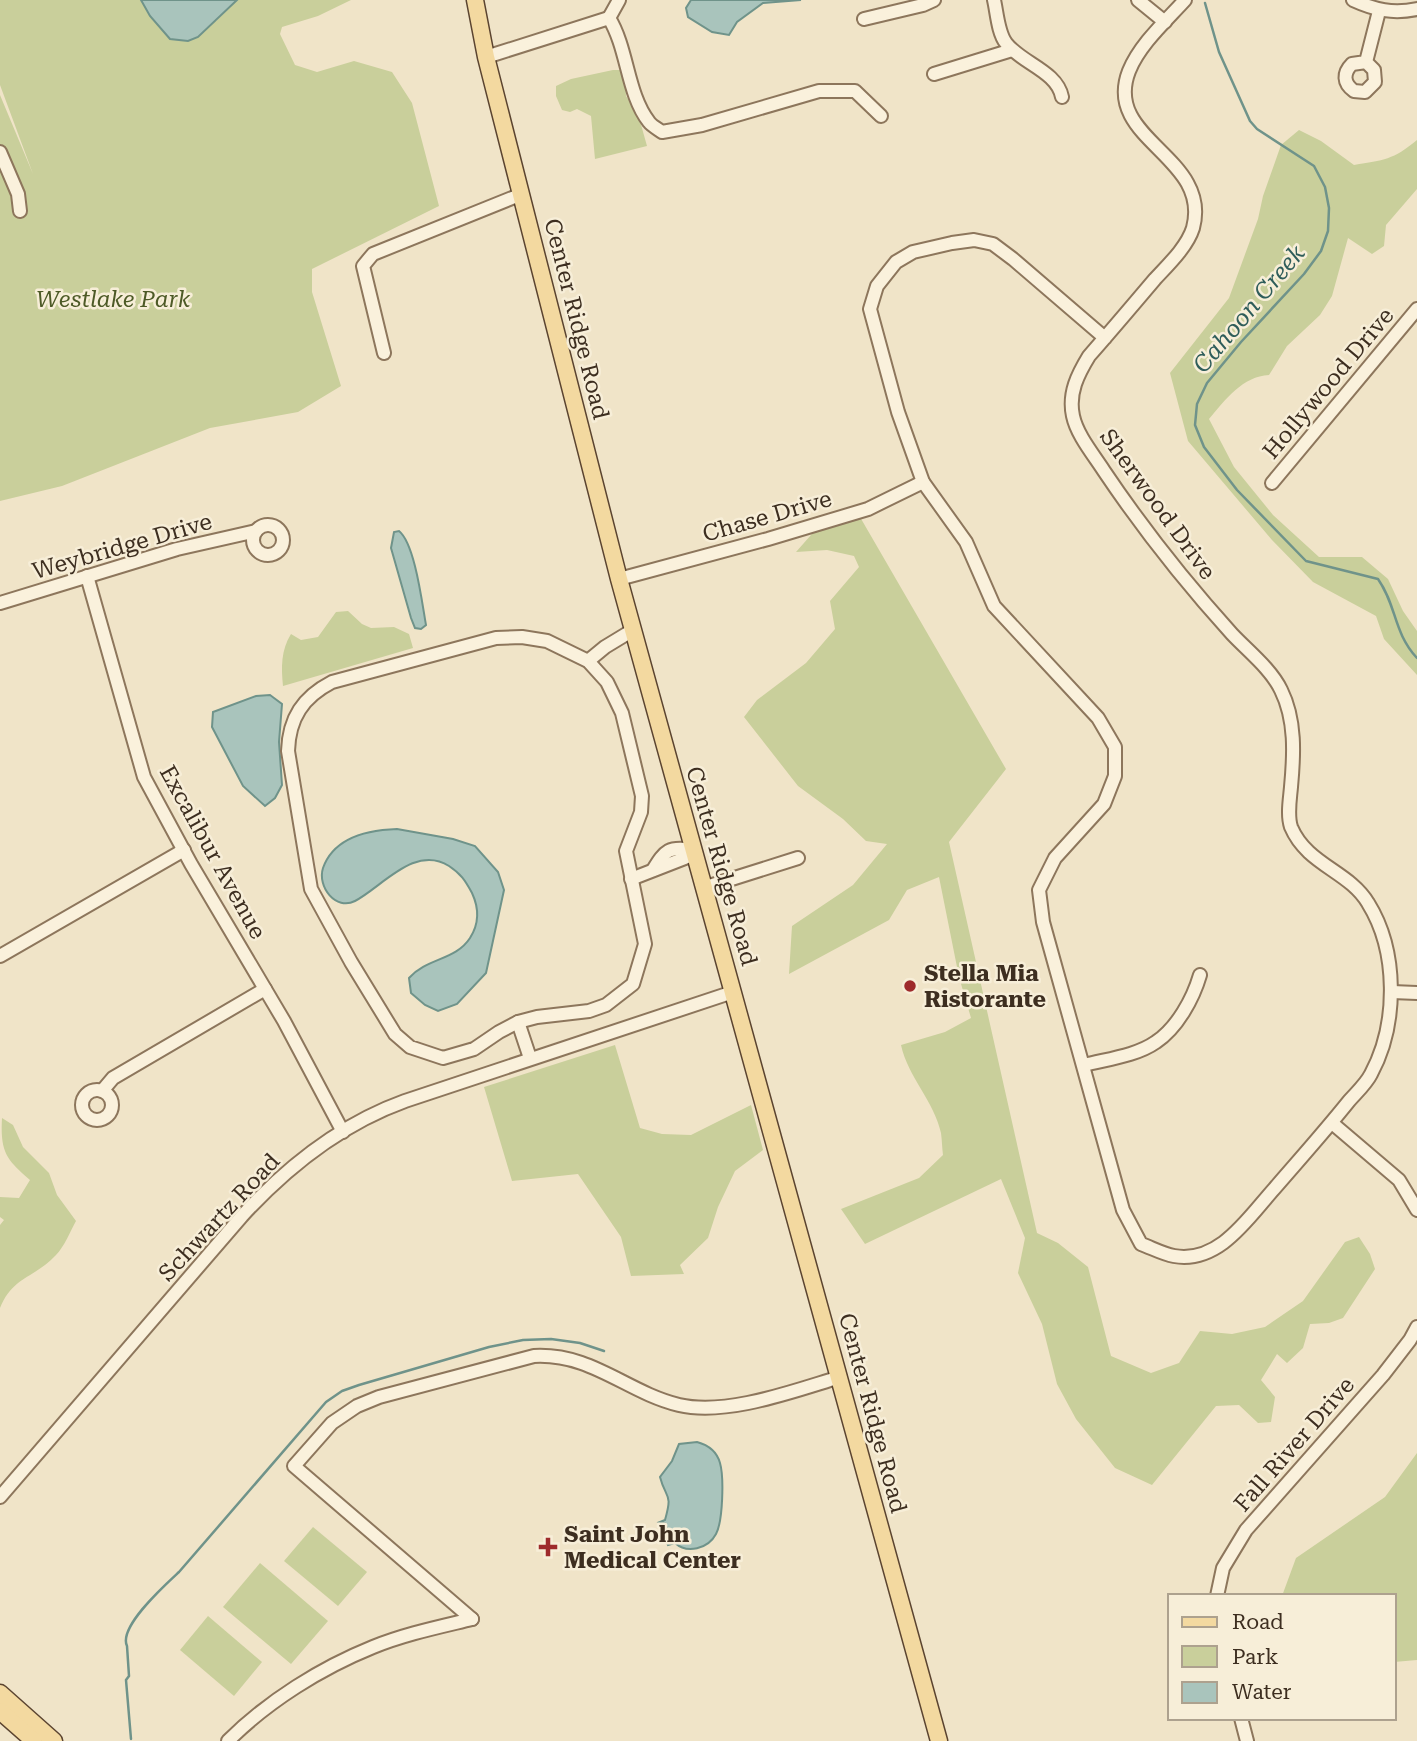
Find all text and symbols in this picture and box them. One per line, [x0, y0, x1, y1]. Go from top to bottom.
street label: Center Ridge Road [539, 216, 615, 422]
water label: Cahoon Creek [1187, 239, 1311, 379]
park label: Westlake Park [36, 286, 191, 313]
street label: Hollywood Drive [1257, 302, 1399, 464]
street label: Sherwood Drive [1094, 424, 1221, 585]
street label: Chase Drive [699, 485, 835, 548]
street label: Weybridge Drive [29, 508, 215, 585]
street label: Excalibur Avenue [154, 761, 271, 944]
street label: Center Ridge Road [680, 763, 763, 969]
place label: Stella Mia Ristorante [924, 960, 1046, 1013]
marker: Stella Mia Ristorante [902, 978, 918, 994]
street label: Schwartz Road [153, 1148, 286, 1287]
street label: Center Ridge Road [833, 1310, 912, 1516]
street label: Fall River Drive [1229, 1372, 1360, 1517]
place label: Saint John Medical Center [564, 1521, 741, 1574]
marker: Saint John Medical Center [538, 1537, 558, 1557]
legend [1168, 1594, 1396, 1720]
text: Road [1232, 1610, 1284, 1634]
text: Park [1232, 1645, 1278, 1669]
text: Water [1232, 1680, 1292, 1704]

